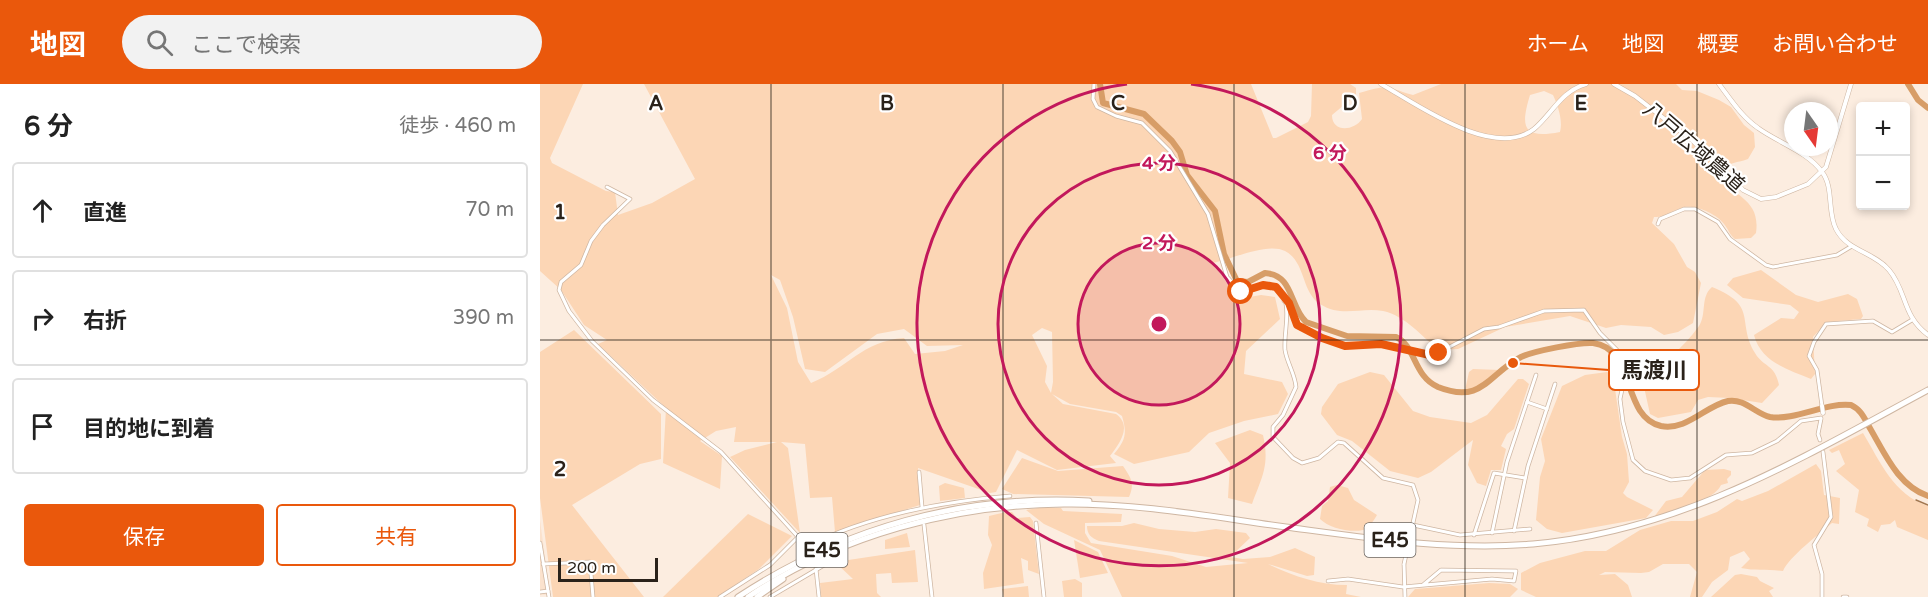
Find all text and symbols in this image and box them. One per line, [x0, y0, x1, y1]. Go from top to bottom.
search box [122, 15, 542, 69]
icon: search [143, 26, 176, 59]
text: 地図 [30, 28, 86, 62]
text: ここで検索 [191, 32, 301, 58]
text: ホーム [1527, 32, 1589, 57]
text: 地図 [1622, 32, 1664, 57]
text: 概要 [1697, 32, 1739, 57]
text: お問い合わせ [1772, 32, 1898, 57]
text: A [649, 92, 664, 116]
text: B [880, 92, 894, 116]
text: C [1111, 92, 1125, 116]
text: D [1342, 92, 1358, 116]
text: E [1575, 92, 1588, 116]
street label: 八戸広域農道 [1638, 97, 1749, 198]
north arrow [1784, 102, 1838, 156]
map controls [1856, 102, 1910, 210]
button: + [1856, 102, 1910, 156]
text: 6 分 [24, 111, 73, 142]
text: 徒歩 · 460 m [399, 114, 516, 138]
text: 6 分 [1313, 142, 1347, 164]
text: 4 分 [1142, 152, 1176, 174]
button: − [1856, 156, 1910, 210]
icon: ahead [26, 194, 59, 227]
text: 70 m [465, 198, 514, 222]
text: 直進 [83, 200, 127, 226]
text: 1 [554, 201, 566, 225]
text: 2 分 [1142, 232, 1176, 254]
route start [1227, 278, 1253, 304]
icon: right [26, 302, 59, 335]
text: 390 m [453, 306, 514, 330]
text: 右折 [83, 308, 127, 334]
centre of rings [1149, 314, 1169, 334]
route end [1425, 339, 1451, 365]
callout: 馬渡川 [1609, 350, 1699, 390]
text: 馬渡川 [1621, 358, 1687, 384]
icon: arrive [26, 410, 59, 443]
text: 目的地に到着 [83, 416, 215, 442]
text: 2 [554, 458, 566, 482]
button: 保存 [24, 504, 264, 566]
button: 共有 [276, 504, 516, 566]
road number: E45 [1364, 523, 1416, 557]
road number: E45 [796, 533, 848, 567]
scale bar [558, 555, 658, 582]
text: 200 m [567, 558, 616, 578]

